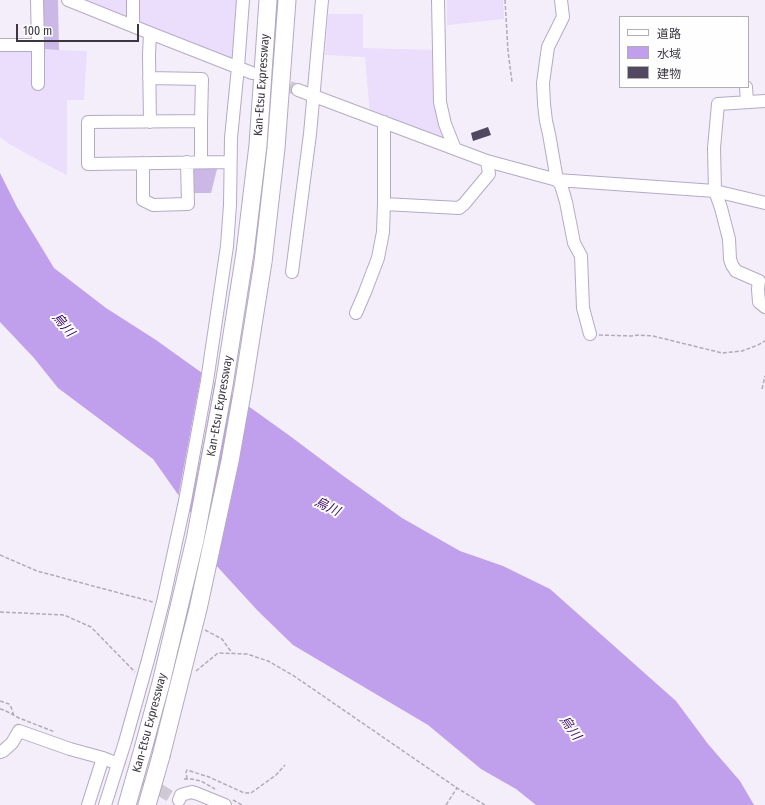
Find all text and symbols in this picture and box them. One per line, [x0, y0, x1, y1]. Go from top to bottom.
scale bar [18, 16, 141, 42]
legend [619, 16, 749, 88]
text: 100 m [23, 24, 52, 38]
text: 道路 [657, 27, 681, 41]
street label: Kan-Etsu Expressway [251, 33, 273, 137]
text: 水域 [657, 47, 681, 61]
text: 建物 [657, 67, 681, 81]
water label: 烏川 [49, 310, 77, 340]
street label: Kan-Etsu Expressway [204, 354, 236, 458]
water label: 烏川 [312, 494, 342, 520]
street label: Kan-Etsu Expressway [130, 672, 170, 774]
water label: 烏川 [556, 713, 584, 743]

